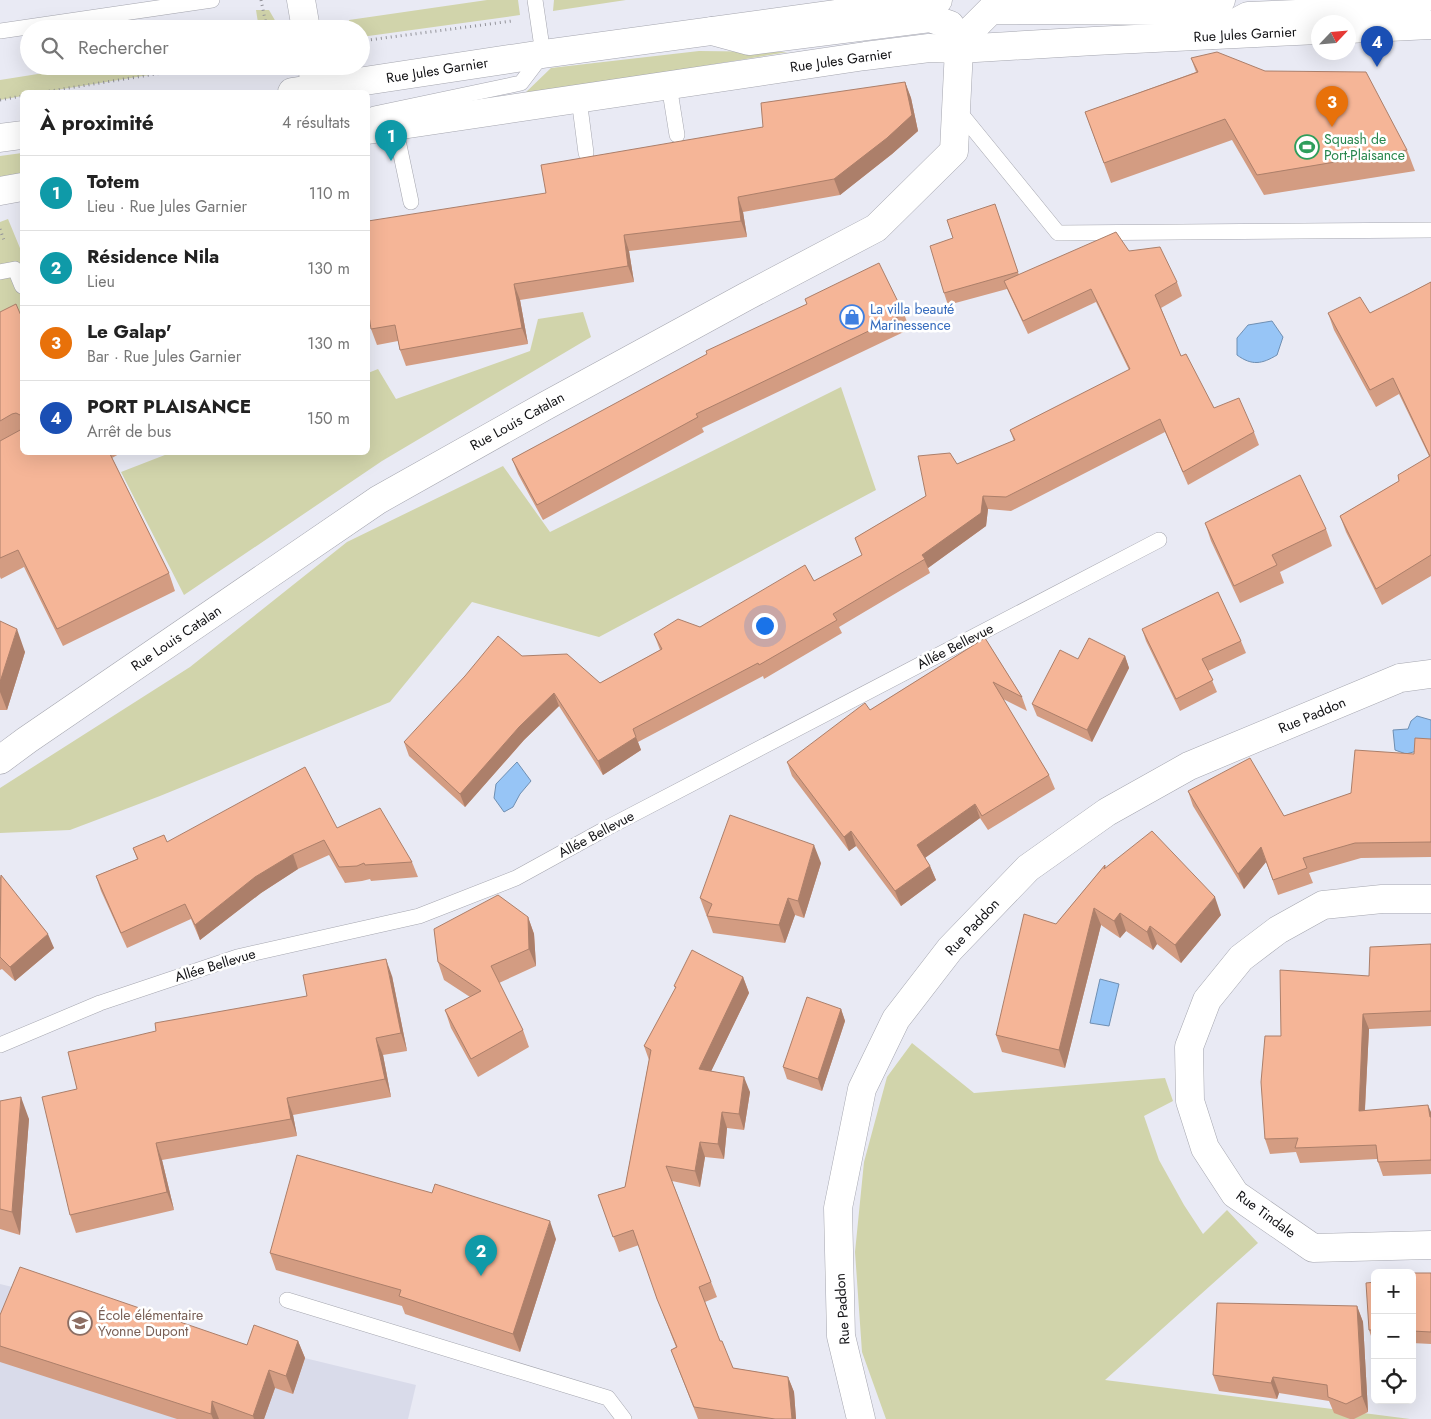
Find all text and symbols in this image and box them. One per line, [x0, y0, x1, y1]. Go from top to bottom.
north arrow [1311, 15, 1356, 60]
search box [20, 20, 370, 75]
street label: Rue Jules Garnier [1193, 21, 1297, 47]
pin: 4 [1361, 26, 1393, 67]
icon: search [38, 34, 66, 62]
text: Rechercher [78, 34, 169, 61]
street label: Rue Jules Garnier [789, 43, 894, 77]
street label: Rue Jules Garnier [385, 52, 490, 88]
pin: 3 [1316, 86, 1348, 127]
text: À proximité [40, 108, 154, 138]
text: 4 résultats [282, 111, 350, 134]
pin: 1 [375, 120, 407, 161]
place label: Squash de Port-Plaisance [1324, 129, 1405, 165]
sports icon: Squash de Port-Plaisance [1294, 134, 1320, 160]
text: Totem [87, 168, 139, 195]
text: 1 [52, 182, 60, 205]
text: 110 m [309, 182, 350, 205]
text: Lieu · Rue Jules Garnier [87, 195, 247, 218]
text: Résidence Nila [87, 243, 219, 270]
text: 2 [51, 257, 61, 280]
text: 130 m [307, 257, 350, 280]
text: Lieu [87, 270, 115, 293]
place label: La villa beauté Marinessence [870, 299, 954, 335]
shop icon: La villa beauté Marinessence [839, 304, 865, 330]
text: Le Galap' [87, 318, 172, 345]
text: 3 [51, 332, 61, 355]
text: 130 m [307, 332, 350, 355]
text: Bar · Rue Jules Garnier [87, 345, 241, 368]
street label: Rue Louis Catalan [466, 387, 568, 455]
text: PORT PLAISANCE [87, 393, 251, 420]
text: 4 [50, 407, 62, 430]
text: 150 m [307, 407, 350, 430]
text: Arrêt de bus [87, 420, 171, 443]
street label: Rue Louis Catalan [127, 600, 225, 676]
your location [752, 613, 778, 639]
street label: Allée Bellevue [913, 618, 997, 674]
street label: Rue Paddon [1275, 692, 1349, 738]
street label: Allée Bellevue [554, 806, 638, 862]
street label: Rue Paddon [940, 894, 1004, 960]
street label: Allée Bellevue [172, 943, 258, 987]
street label: Rue Tindale [1232, 1186, 1300, 1242]
pin: 2 [465, 1235, 497, 1276]
map controls [1371, 1269, 1416, 1404]
button: + [1371, 1269, 1416, 1314]
street label: Rue Paddon [830, 1273, 854, 1345]
place label: École élémentaire Yvonne Dupont [98, 1305, 203, 1341]
school or university icon: École élémentaire Yvonne Dupont [67, 1310, 93, 1336]
button: − [1371, 1314, 1416, 1359]
button: locate [1371, 1359, 1416, 1404]

